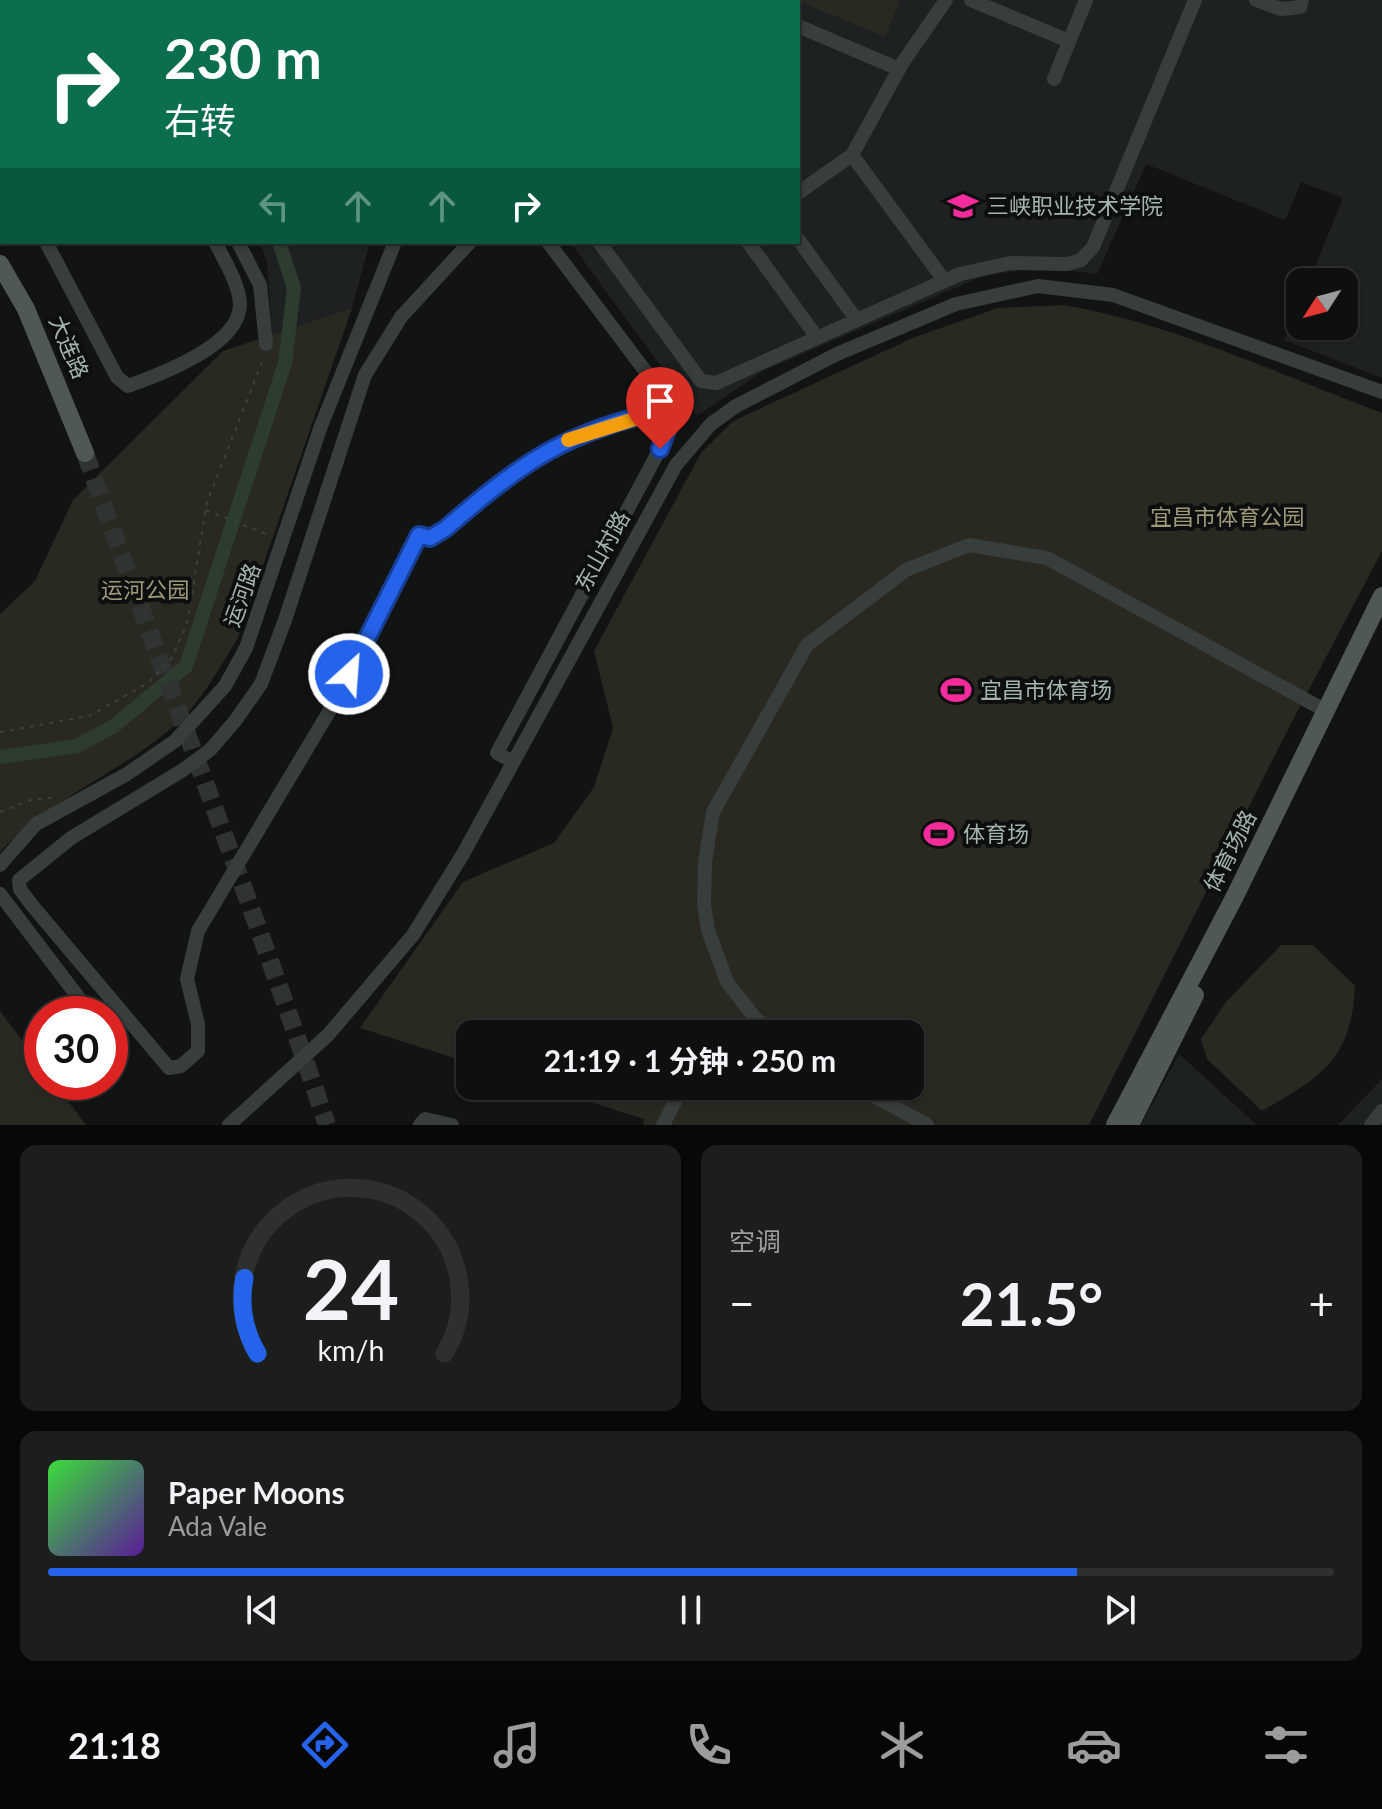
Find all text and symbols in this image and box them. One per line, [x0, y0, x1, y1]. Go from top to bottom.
text: 230 m [164, 24, 322, 91]
icon: right [32, 32, 136, 136]
text: 右转 [164, 98, 236, 142]
icon: left [252, 184, 296, 228]
icon: ahead [336, 184, 380, 228]
icon: ahead [420, 184, 464, 228]
icon: right [504, 184, 548, 228]
school or university icon: 三峡职业技术学院 [946, 189, 980, 223]
place label: 三峡职业技术学院 [987, 192, 1163, 219]
north arrow [1286, 268, 1358, 340]
map controls [1286, 268, 1358, 340]
street label: 大连路 [44, 311, 95, 382]
pin [626, 367, 694, 449]
icon: arrive [638, 379, 682, 423]
park label: 宜昌市体育公园 [1150, 503, 1304, 530]
street label: 东山村路 [568, 506, 635, 596]
street label: 运河路 [218, 559, 266, 630]
park label: 运河公园 [101, 576, 189, 603]
position arrow [307, 632, 391, 716]
sports icon: 宜昌市体育场 [939, 673, 973, 707]
place label: 宜昌市体育场 [980, 676, 1112, 703]
street label: 体育场路 [1198, 805, 1262, 896]
sports icon: 体育场 [922, 817, 956, 851]
place label: 体育场 [963, 820, 1029, 847]
speed limit sign: 30 [24, 996, 128, 1100]
text: 21:19 · 1 分钟 · 250 m [544, 1042, 836, 1078]
text: 空调 [729, 1225, 781, 1257]
text: 24 [302, 1238, 399, 1338]
text: 21.5° [960, 1267, 1103, 1339]
text: − [729, 1277, 755, 1329]
text: + [1308, 1277, 1334, 1329]
text: km/h [317, 1333, 384, 1367]
text: Paper Moons [168, 1474, 345, 1510]
text: Ada Vale [168, 1510, 267, 1542]
icon: previous [240, 1588, 284, 1632]
icon: pause [669, 1588, 713, 1632]
icon: next [1098, 1588, 1142, 1632]
icon: directions [297, 1717, 353, 1773]
icon: music [489, 1717, 545, 1773]
icon: phone [681, 1717, 737, 1773]
icon: climate [874, 1717, 930, 1773]
icon: car [1066, 1717, 1122, 1773]
icon: filters [1258, 1717, 1314, 1773]
text: 21:18 [68, 1723, 161, 1767]

